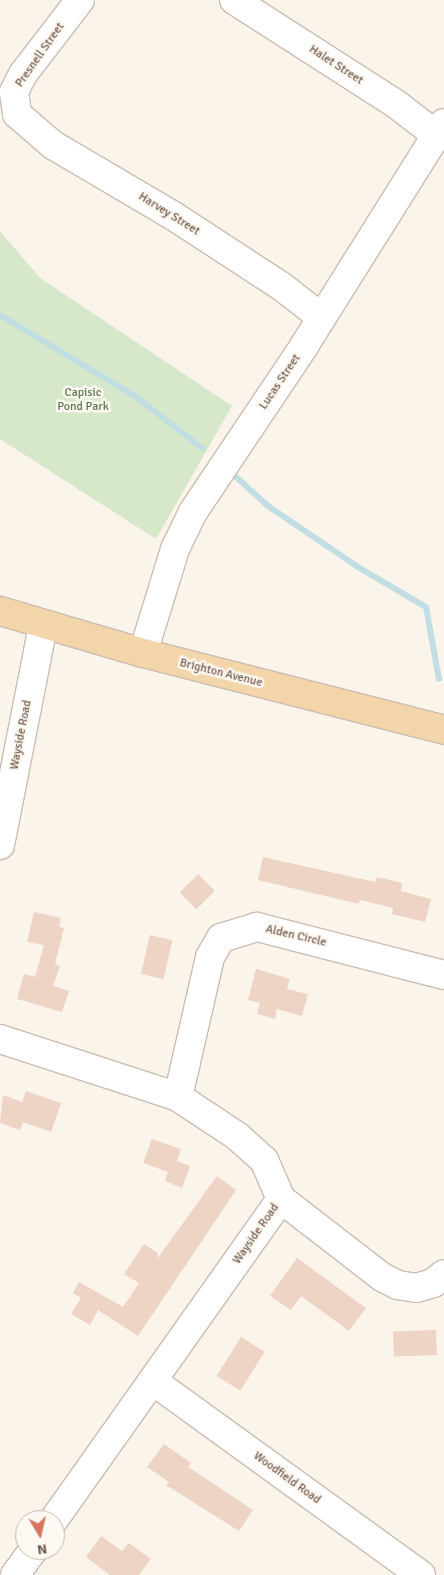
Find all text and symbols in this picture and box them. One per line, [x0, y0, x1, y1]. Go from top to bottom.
street label: Presnell Street [12, 20, 68, 90]
street label: Halet Street [306, 42, 366, 88]
street label: Harvey Street [136, 189, 202, 239]
street label: Lucas Street [256, 352, 304, 412]
park label: Capisic Pond Park [57, 386, 109, 414]
street label: Brighton Avenue [178, 656, 264, 690]
street label: Wayside Road [7, 699, 35, 771]
street label: Alden Circle [264, 922, 328, 950]
street label: Wayside Road [230, 1201, 282, 1267]
street label: Woodfield Road [251, 1449, 323, 1507]
north arrow [15, 1510, 65, 1560]
text: N [36, 1540, 48, 1558]

